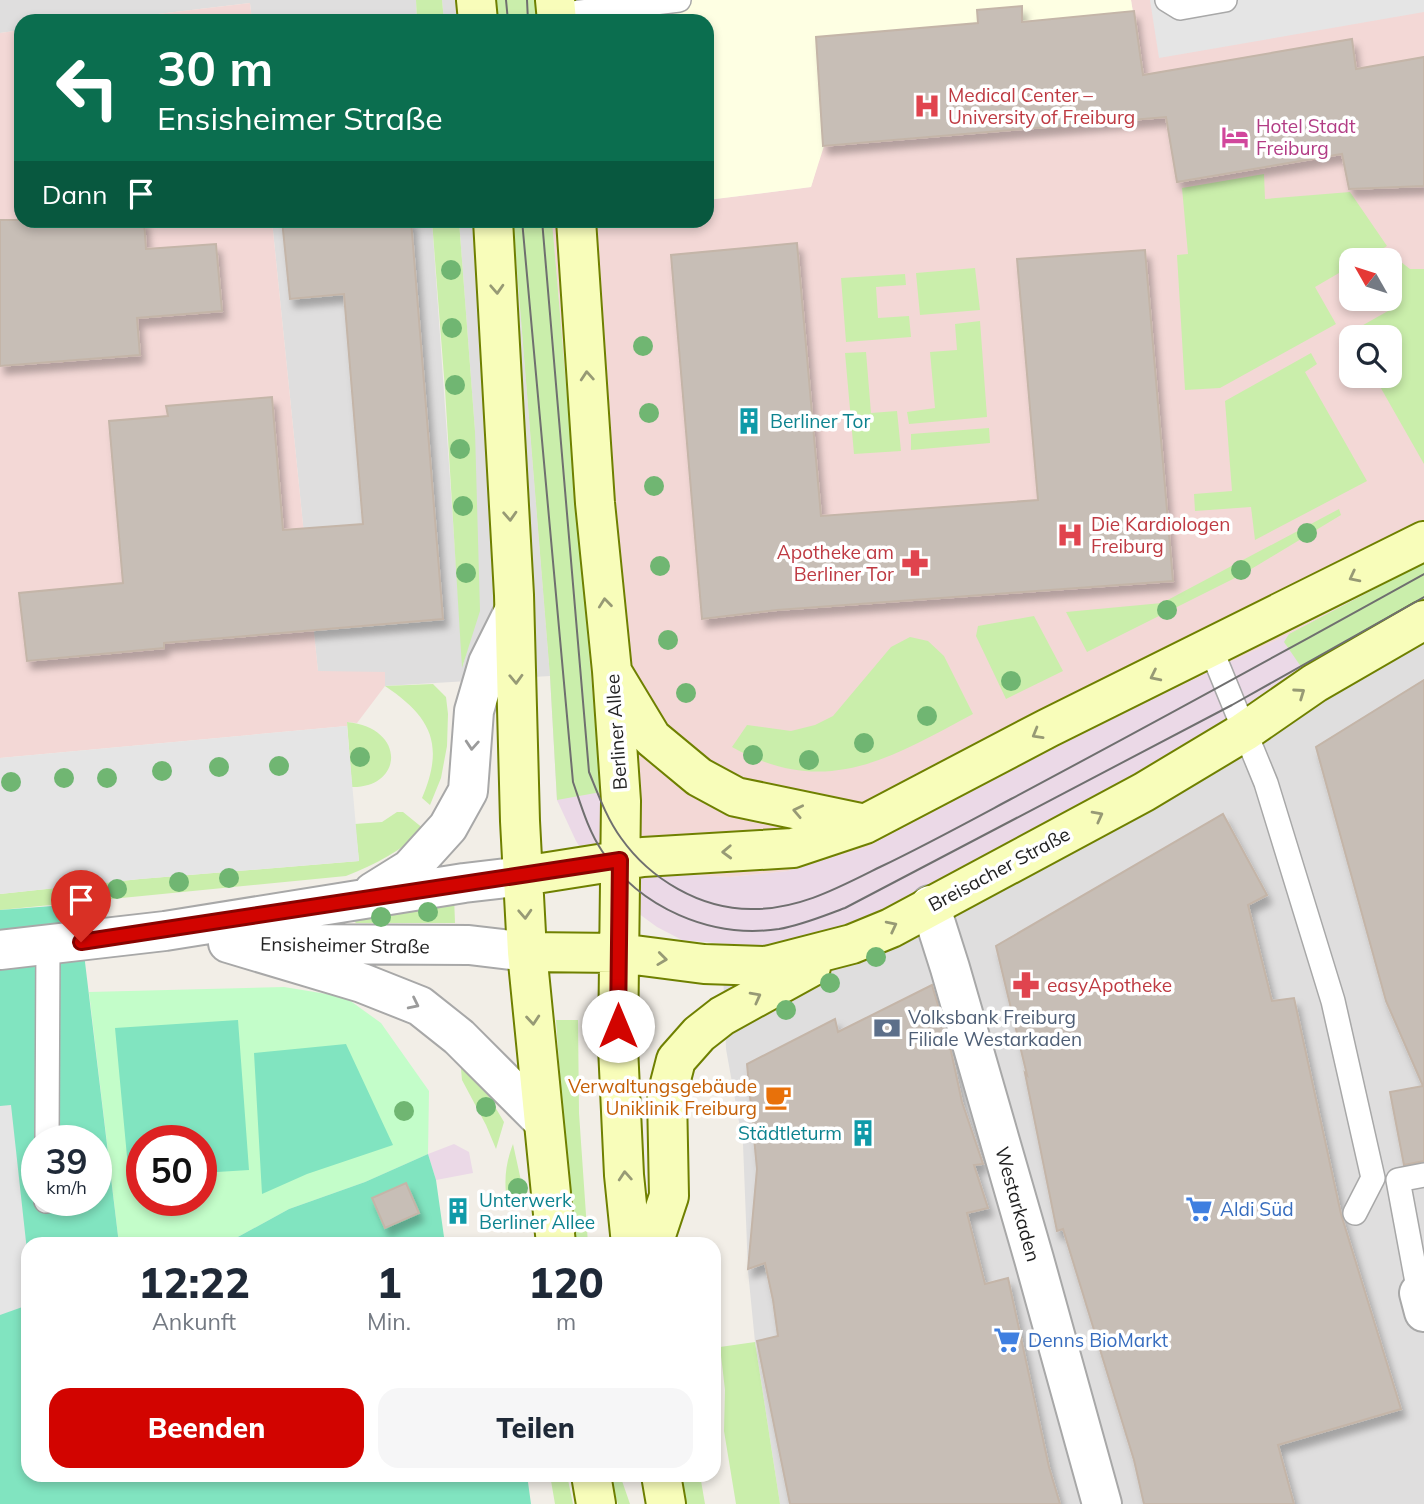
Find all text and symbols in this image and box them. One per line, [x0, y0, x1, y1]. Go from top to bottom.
text: 30 m [157, 37, 273, 98]
icon: left [42, 42, 133, 133]
place label: Medical Center – University of Freiburg [948, 83, 1135, 129]
hospital icon: Medical Center – University of Freiburg [912, 91, 942, 121]
text: Ensisheimer Straße [157, 98, 443, 138]
place label: Hotel Stadt Freiburg [1256, 114, 1356, 160]
hotel icon: Hotel Stadt Freiburg [1220, 122, 1250, 152]
icon: arrive [122, 175, 160, 213]
text: Dann [42, 178, 108, 211]
north arrow [1339, 248, 1402, 312]
map controls [1339, 248, 1402, 388]
one-way arrow [489, 283, 504, 294]
button: search [1339, 325, 1402, 388]
one-way arrow [579, 370, 594, 381]
building icon: Berliner Tor [734, 406, 764, 436]
place label: Berliner Tor [770, 409, 870, 433]
one-way arrow [502, 511, 517, 522]
place label: Die Kardiologen Freiburg [1091, 512, 1230, 558]
hospital icon: Die Kardiologen Freiburg [1055, 520, 1085, 550]
place label: Apotheke am Berliner Tor [777, 540, 894, 586]
pharmacy icon: Apotheke am Berliner Tor [900, 548, 930, 578]
one-way arrow [1349, 568, 1361, 582]
one-way arrow [598, 597, 613, 608]
one-way arrow [1150, 668, 1162, 682]
street label: Berliner Allee [600, 673, 632, 791]
one-way arrow [508, 674, 524, 685]
one-way arrow [1292, 689, 1305, 701]
one-way arrow [1032, 726, 1045, 739]
one-way arrow [465, 739, 480, 750]
one-way arrow [792, 804, 804, 819]
one-way arrow [1091, 811, 1104, 824]
street label: Breisacher Straße [924, 822, 1074, 916]
one-way arrow [721, 844, 732, 859]
pin [51, 870, 111, 942]
icon: arrive [62, 881, 100, 919]
one-way arrow [517, 909, 532, 920]
one-way arrow [885, 921, 897, 935]
street label: Ensisheimer Straße [260, 932, 430, 958]
one-way arrow [656, 951, 668, 966]
pharmacy icon: easyApotheke [1011, 970, 1041, 1000]
place label: easyApotheke [1047, 973, 1172, 997]
position arrow [581, 989, 655, 1063]
one-way arrow [749, 992, 762, 1006]
one-way arrow [407, 996, 419, 1010]
place label: Volksbank Freiburg Filiale Westarkaden [908, 1005, 1082, 1051]
bank icon: Volksbank Freiburg Filiale Westarkaden [872, 1013, 902, 1043]
one-way arrow [525, 1015, 540, 1026]
place label: Verwaltungsgebäude Uniklinik Freiburg [568, 1074, 757, 1120]
cafe icon: Verwaltungsgebäude Uniklinik Freiburg [763, 1082, 793, 1112]
building icon: Städtleturm [848, 1118, 878, 1148]
place label: Städtleturm [738, 1121, 842, 1145]
speed limit sign: 50 [126, 1125, 217, 1216]
text: 39 [45, 1139, 88, 1183]
street label: Westarkaden [990, 1144, 1046, 1264]
one-way arrow [618, 1170, 633, 1181]
text: km/h [46, 1176, 87, 1199]
place label: Unterwerk Berliner Allee [479, 1188, 595, 1234]
supermarket icon: Aldi Süd [1184, 1194, 1214, 1224]
building icon: Unterwerk Berliner Allee [443, 1196, 473, 1226]
place label: Aldi Süd [1220, 1197, 1294, 1221]
text: 12:22 [138, 1256, 250, 1309]
text: 1 [376, 1256, 402, 1309]
text: 120 [528, 1256, 604, 1309]
text: Ankunft [152, 1307, 236, 1336]
text: Min. [367, 1307, 411, 1336]
text: m [556, 1307, 576, 1336]
supermarket icon: Denns BioMarkt [992, 1325, 1022, 1355]
place label: Denns BioMarkt [1028, 1328, 1169, 1352]
button: Beenden [49, 1388, 364, 1468]
button: Teilen [378, 1388, 693, 1468]

